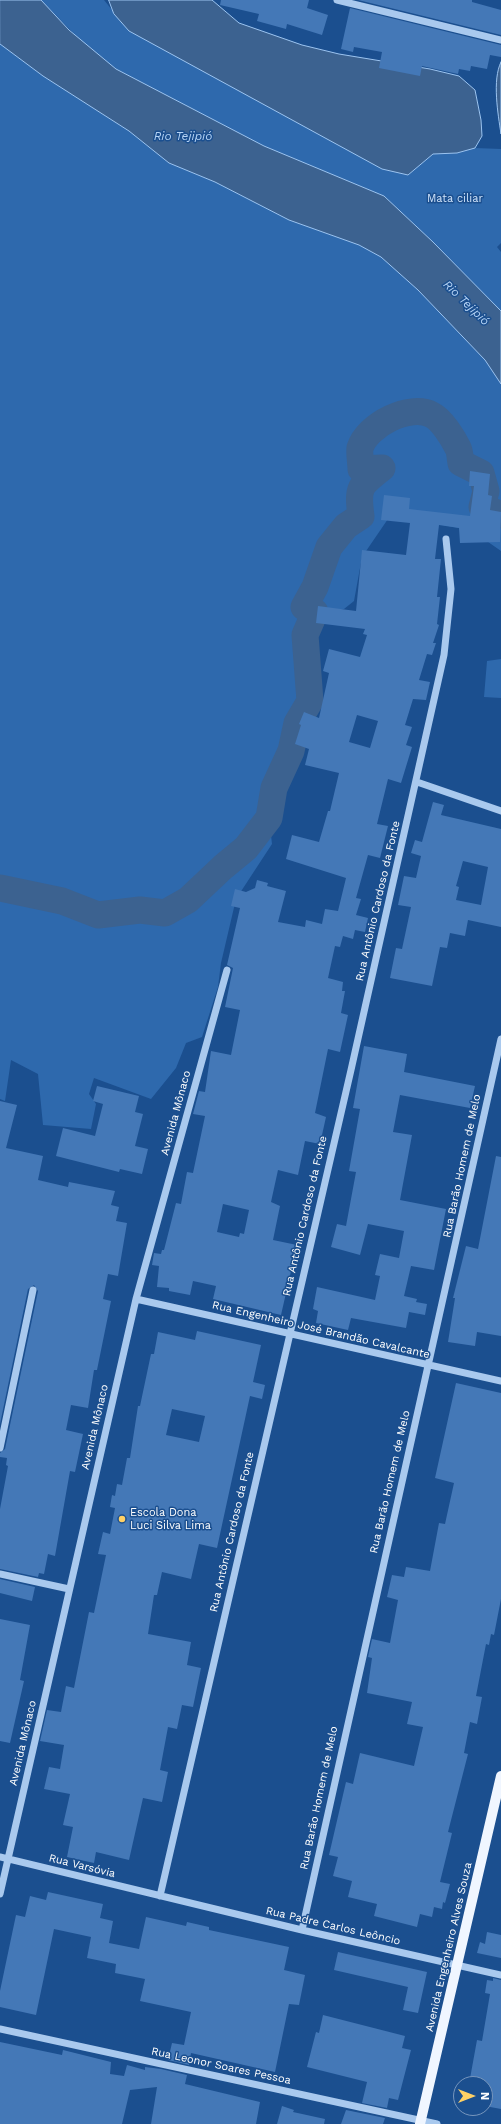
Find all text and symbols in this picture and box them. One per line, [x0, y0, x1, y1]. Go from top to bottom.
water label: Rio Tejipió [154, 129, 212, 143]
park label: Mata ciliar [427, 192, 483, 206]
water label: Rio Tejipió [440, 277, 492, 329]
street label: Rua Antônio Cardoso da Fonte [353, 819, 403, 983]
street label: Avenida Mônaco [158, 1069, 194, 1157]
street label: Rua Barão Homem de Melo [440, 1093, 484, 1239]
street label: Rua Antônio Cardoso da Fonte [280, 1134, 330, 1298]
street label: Rua Engenheiro José Brandão Cavalcante [211, 1298, 431, 1362]
street label: Avenida Mônaco [79, 1383, 111, 1471]
street label: Rua Barão Homem de Melo [367, 1409, 413, 1555]
street label: Rua Antônio Cardoso da Fonte [207, 1450, 257, 1614]
place label: Escola Dona Luci Silva Lima [130, 1506, 211, 1532]
marker: Escola Dona Luci Silva Lima [117, 1514, 127, 1524]
street label: Avenida Mônaco [7, 1699, 39, 1787]
street label: Rua Barão Homem de Melo [297, 1725, 341, 1871]
street label: Rua Varsóvia [47, 1851, 117, 1881]
street label: Avenida Engenheiro Alves Souza [423, 1861, 475, 2033]
street label: Rua Padre Carlos Leôncio [264, 1904, 402, 1948]
street label: Rua Leonor Soares Pessoa [150, 2045, 292, 2087]
north arrow [453, 2076, 493, 2116]
text: N [478, 2092, 491, 2100]

